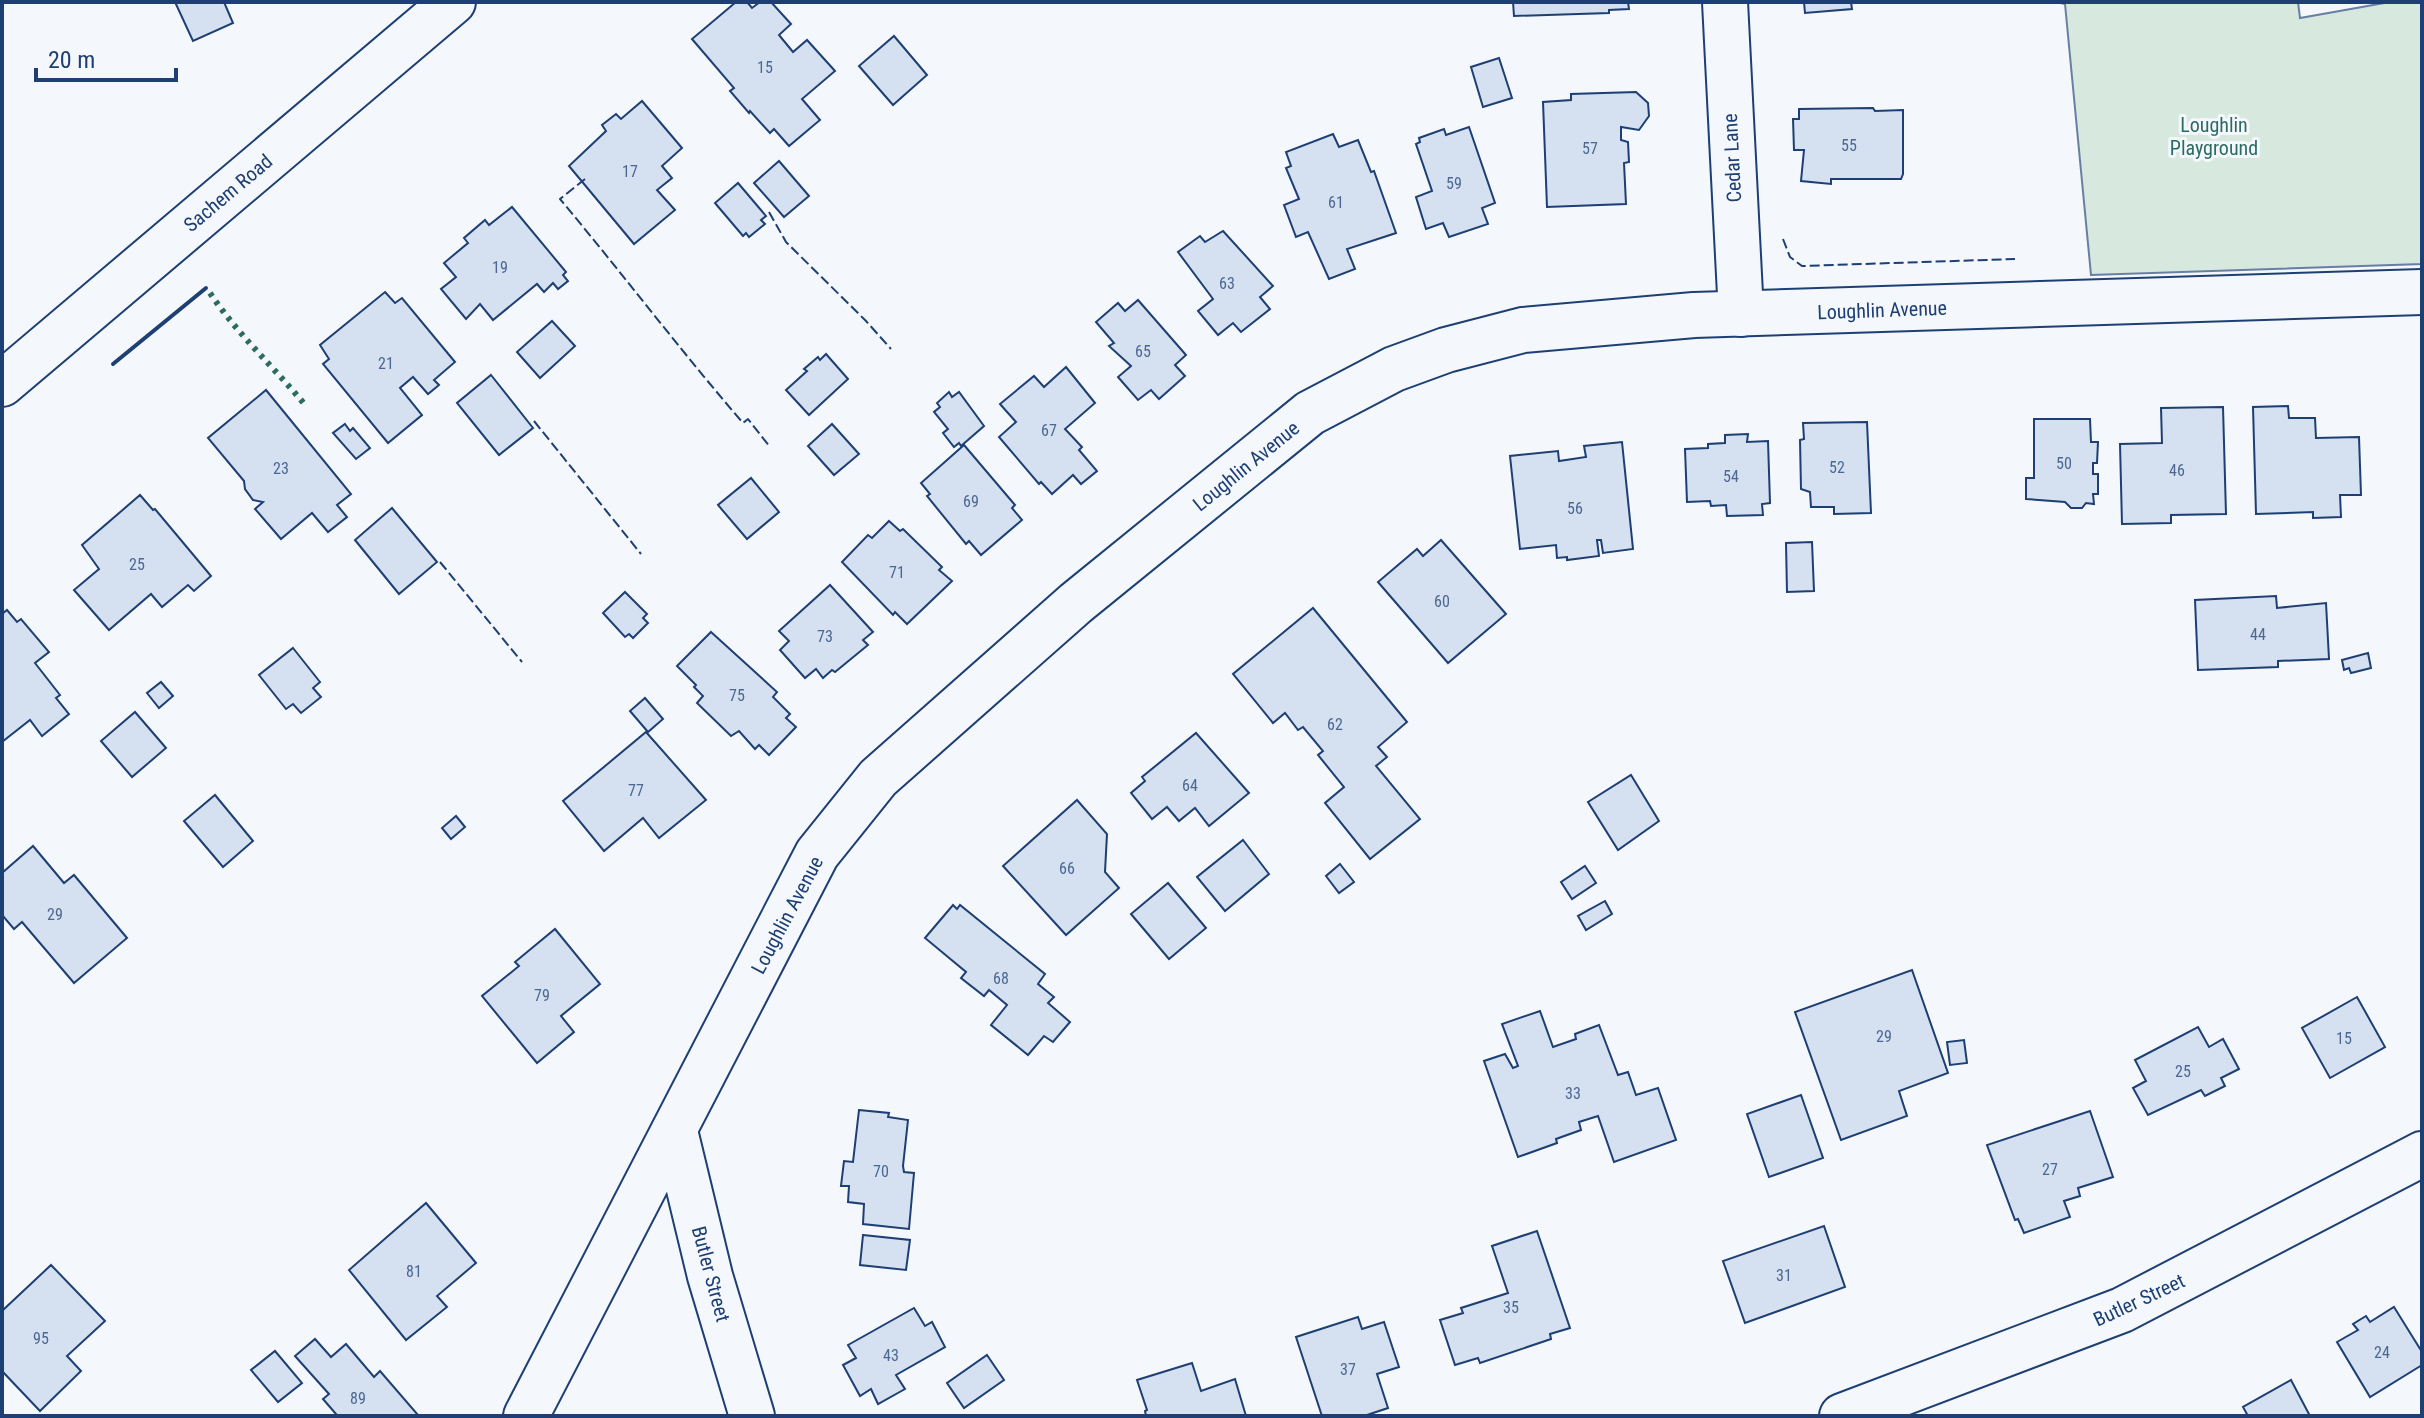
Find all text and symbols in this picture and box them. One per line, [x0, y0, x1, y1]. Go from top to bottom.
scale bar [36, 32, 176, 82]
text: 20 m [48, 46, 95, 74]
house number: 15 [757, 58, 773, 77]
street label: Cedar Lane [1718, 113, 1746, 203]
park label: Loughlin Playground [2170, 113, 2258, 160]
house number: 55 [1841, 136, 1857, 155]
house number: 57 [1582, 139, 1598, 158]
street label: Sachem Road [179, 149, 277, 237]
house number: 17 [622, 162, 638, 181]
house number: 59 [1446, 174, 1462, 193]
house number: 61 [1328, 193, 1344, 212]
house number: 19 [492, 258, 508, 277]
house number: 63 [1219, 274, 1235, 293]
street label: Loughlin Avenue [1817, 296, 1947, 324]
house number: 65 [1135, 342, 1151, 361]
house number: 21 [378, 354, 394, 373]
street label: Loughlin Avenue [1188, 416, 1304, 516]
house number: 67 [1041, 421, 1057, 440]
house number: 50 [2056, 454, 2072, 473]
house number: 52 [1829, 458, 1845, 477]
house number: 23 [273, 459, 289, 478]
house number: 46 [2169, 461, 2185, 480]
house number: 54 [1723, 467, 1739, 486]
house number: 69 [963, 492, 979, 511]
house number: 56 [1567, 499, 1583, 518]
house number: 25 [129, 555, 145, 574]
house number: 71 [889, 563, 905, 582]
house number: 60 [1434, 592, 1450, 611]
house number: 44 [2250, 625, 2266, 644]
house number: 73 [817, 627, 833, 646]
house number: 75 [729, 686, 745, 705]
house number: 62 [1327, 715, 1343, 734]
house number: 64 [1182, 776, 1198, 795]
house number: 77 [628, 781, 644, 800]
street label: Loughlin Avenue [746, 852, 828, 978]
house number: 66 [1059, 859, 1075, 878]
house number: 29 [47, 905, 63, 924]
house number: 68 [993, 969, 1009, 988]
house number: 79 [534, 986, 550, 1005]
house number: 29 [1876, 1027, 1892, 1046]
house number: 15 [2336, 1029, 2352, 1048]
house number: 25 [2175, 1062, 2191, 1081]
house number: 33 [1565, 1084, 1581, 1103]
house number: 27 [2042, 1160, 2058, 1179]
house number: 70 [873, 1162, 889, 1181]
street label: Butler Street [687, 1224, 735, 1325]
house number: 81 [406, 1262, 422, 1281]
house number: 31 [1776, 1266, 1792, 1285]
street label: Butler Street [2090, 1268, 2189, 1332]
house number: 35 [1503, 1298, 1519, 1317]
house number: 95 [33, 1329, 49, 1348]
house number: 24 [2374, 1343, 2390, 1362]
house number: 43 [883, 1346, 899, 1365]
house number: 37 [1340, 1360, 1356, 1379]
house number: 89 [350, 1389, 366, 1408]

